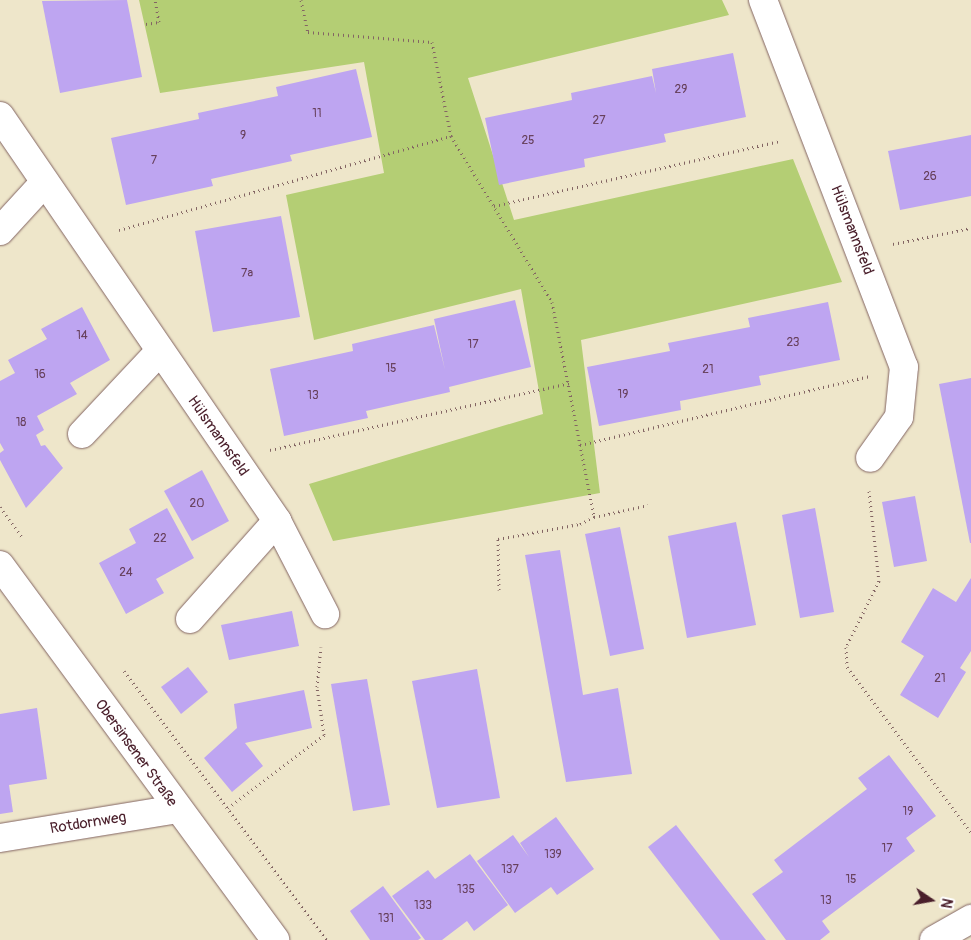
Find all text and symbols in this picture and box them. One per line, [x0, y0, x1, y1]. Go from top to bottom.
house number: 29 [675, 83, 687, 97]
house number: 11 [312, 107, 322, 121]
house number: 27 [592, 114, 606, 128]
house number: 9 [240, 129, 246, 143]
house number: 25 [521, 134, 535, 148]
house number: 7 [151, 154, 157, 168]
house number: 26 [923, 170, 937, 184]
street label: Hülsmannsfeld [827, 183, 877, 277]
house number: 7a [241, 267, 253, 281]
house number: 14 [76, 329, 88, 343]
house number: 23 [786, 336, 800, 350]
house number: 17 [467, 338, 479, 352]
house number: 15 [385, 362, 397, 376]
house number: 21 [702, 363, 714, 377]
house number: 16 [34, 368, 46, 382]
house number: 19 [618, 388, 628, 402]
house number: 13 [307, 389, 319, 403]
street label: Hülsmannsfeld [184, 392, 252, 480]
house number: 18 [16, 416, 26, 430]
house number: 20 [190, 497, 204, 511]
house number: 22 [153, 532, 167, 546]
house number: 24 [119, 566, 133, 580]
house number: 21 [934, 672, 946, 686]
street label: Obersinsener Straße [91, 696, 181, 810]
house number: 19 [903, 805, 913, 819]
street label: Rotdornweg [49, 808, 127, 838]
house number: 17 [881, 842, 893, 856]
house number: 139 [544, 848, 562, 862]
house number: 137 [501, 863, 519, 877]
house number: 15 [845, 873, 857, 887]
north arrow [906, 875, 956, 925]
house number: 135 [457, 883, 475, 897]
house number: 13 [820, 894, 832, 908]
text: N [937, 897, 955, 910]
house number: 133 [414, 899, 432, 913]
house number: 131 [378, 912, 394, 926]

